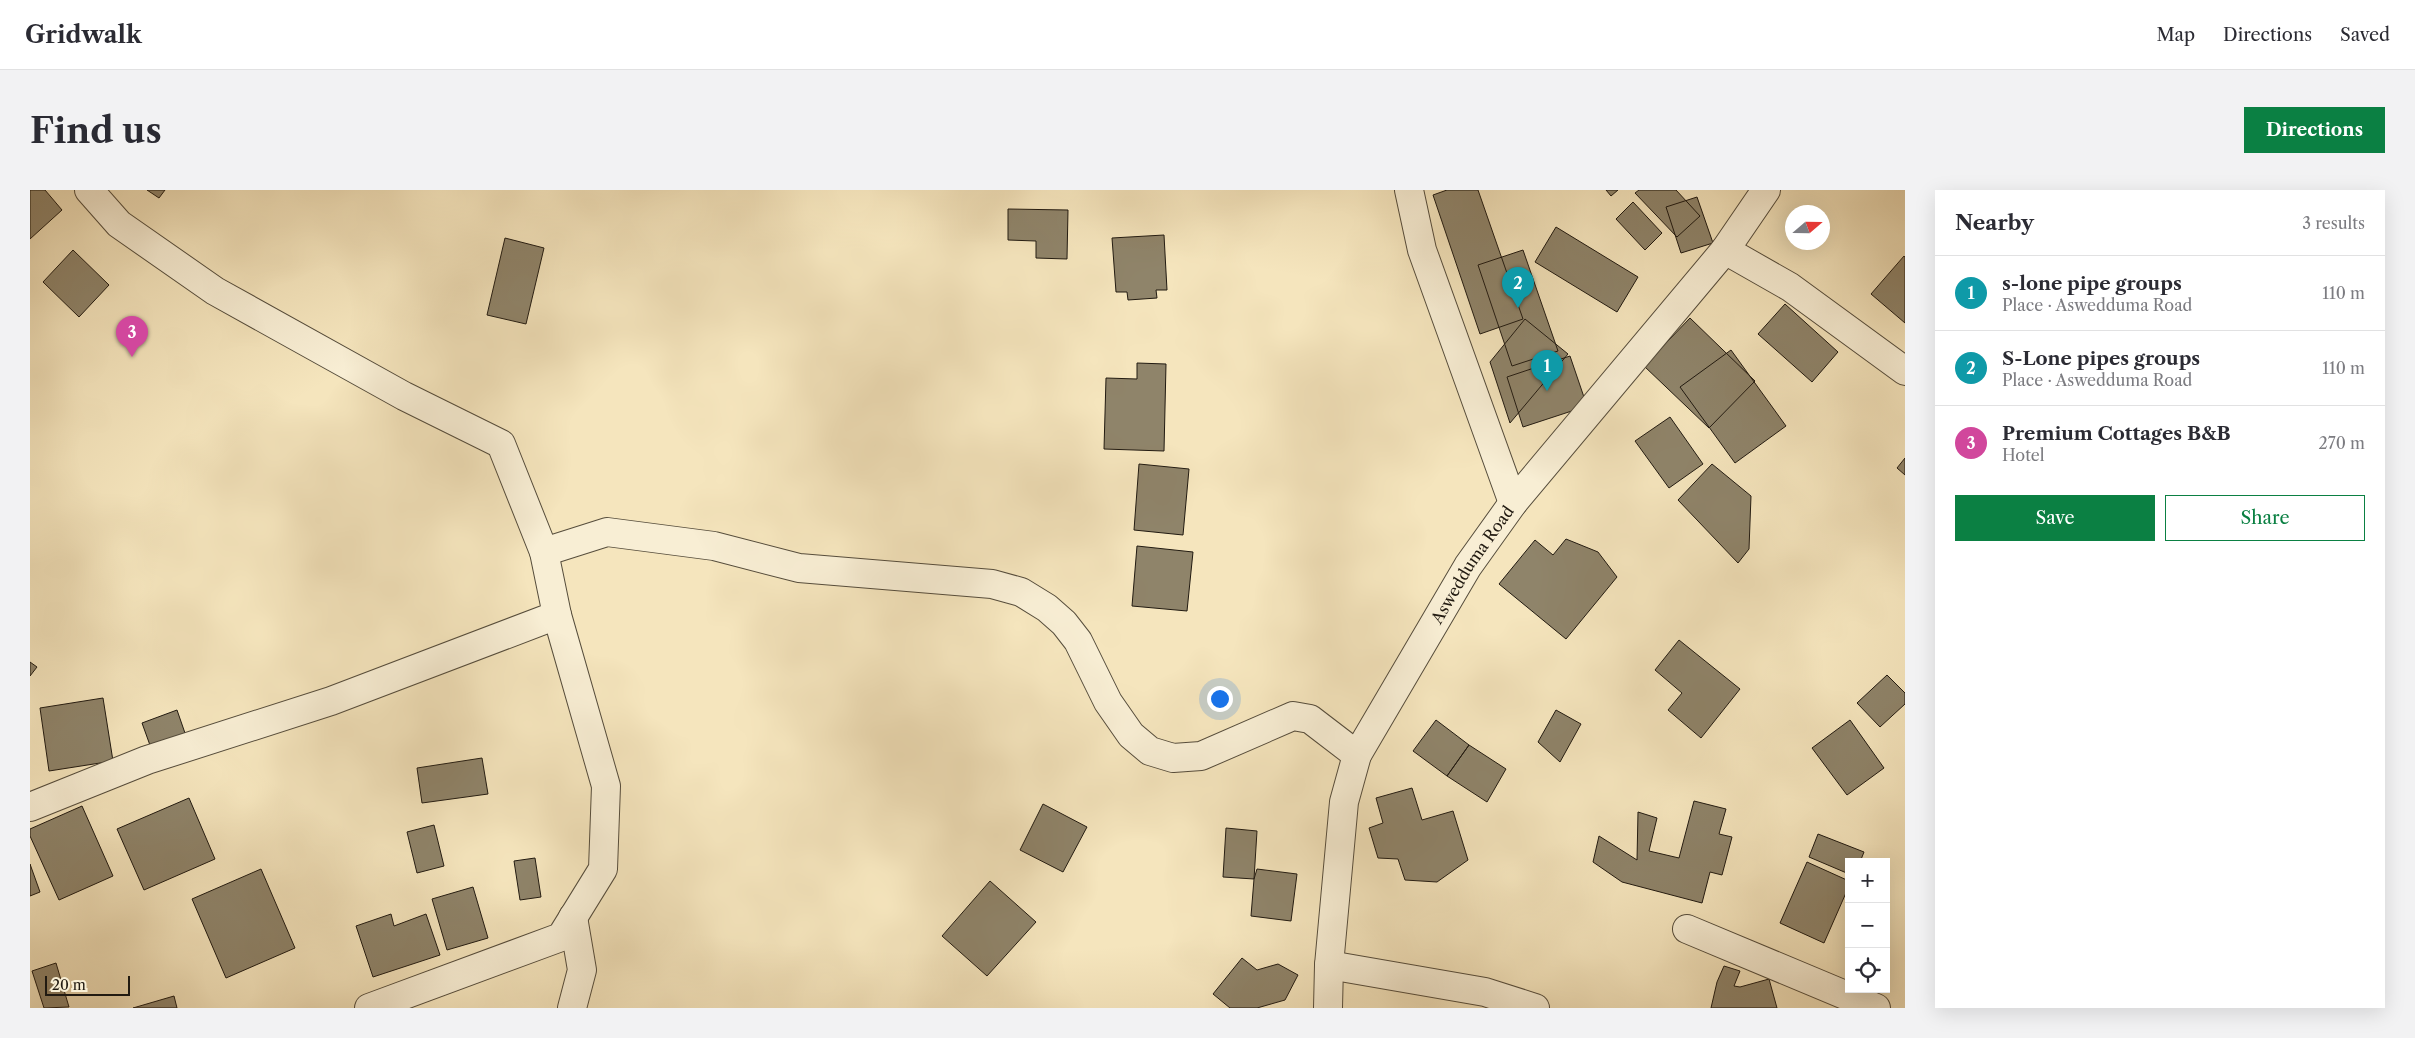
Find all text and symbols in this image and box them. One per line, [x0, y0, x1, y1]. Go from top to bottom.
text: Gridwalk [25, 20, 142, 49]
text: Map [2156, 24, 2195, 46]
text: Directions [2223, 24, 2312, 46]
text: Saved [2340, 24, 2390, 46]
button: Directions [2244, 107, 2385, 153]
text: Find us [30, 109, 162, 152]
north arrow [1785, 205, 1830, 250]
text: Nearby [1955, 210, 2034, 235]
text: 3 results [2302, 213, 2365, 233]
pin: 2 [1502, 267, 1534, 308]
text: s-lone pipe groups [2002, 272, 2182, 295]
text: 1 [1967, 283, 1975, 303]
text: 110 m [2322, 283, 2365, 303]
text: Place · Aswedduma Road [2002, 295, 2192, 315]
pin: 3 [116, 316, 148, 357]
text: S-Lone pipes groups [2002, 347, 2200, 370]
pin: 1 [1531, 350, 1563, 391]
text: 2 [1966, 358, 1976, 378]
text: 110 m [2322, 358, 2365, 378]
text: Place · Aswedduma Road [2002, 370, 2192, 390]
text: Premium Cottages B&B [2002, 422, 2231, 445]
text: 3 [1966, 433, 1976, 453]
text: 270 m [2319, 433, 2365, 453]
text: Hotel [2002, 445, 2045, 465]
button: Save [1955, 495, 2155, 541]
button: Share [2165, 495, 2365, 541]
street label: Aswedduma Road [1426, 502, 1518, 628]
your location [1207, 686, 1233, 712]
map controls [1845, 858, 1890, 993]
button: + [1845, 858, 1890, 903]
button: − [1845, 903, 1890, 948]
button: locate [1845, 948, 1890, 993]
scale bar [45, 973, 130, 996]
text: 20 m [52, 976, 86, 994]

